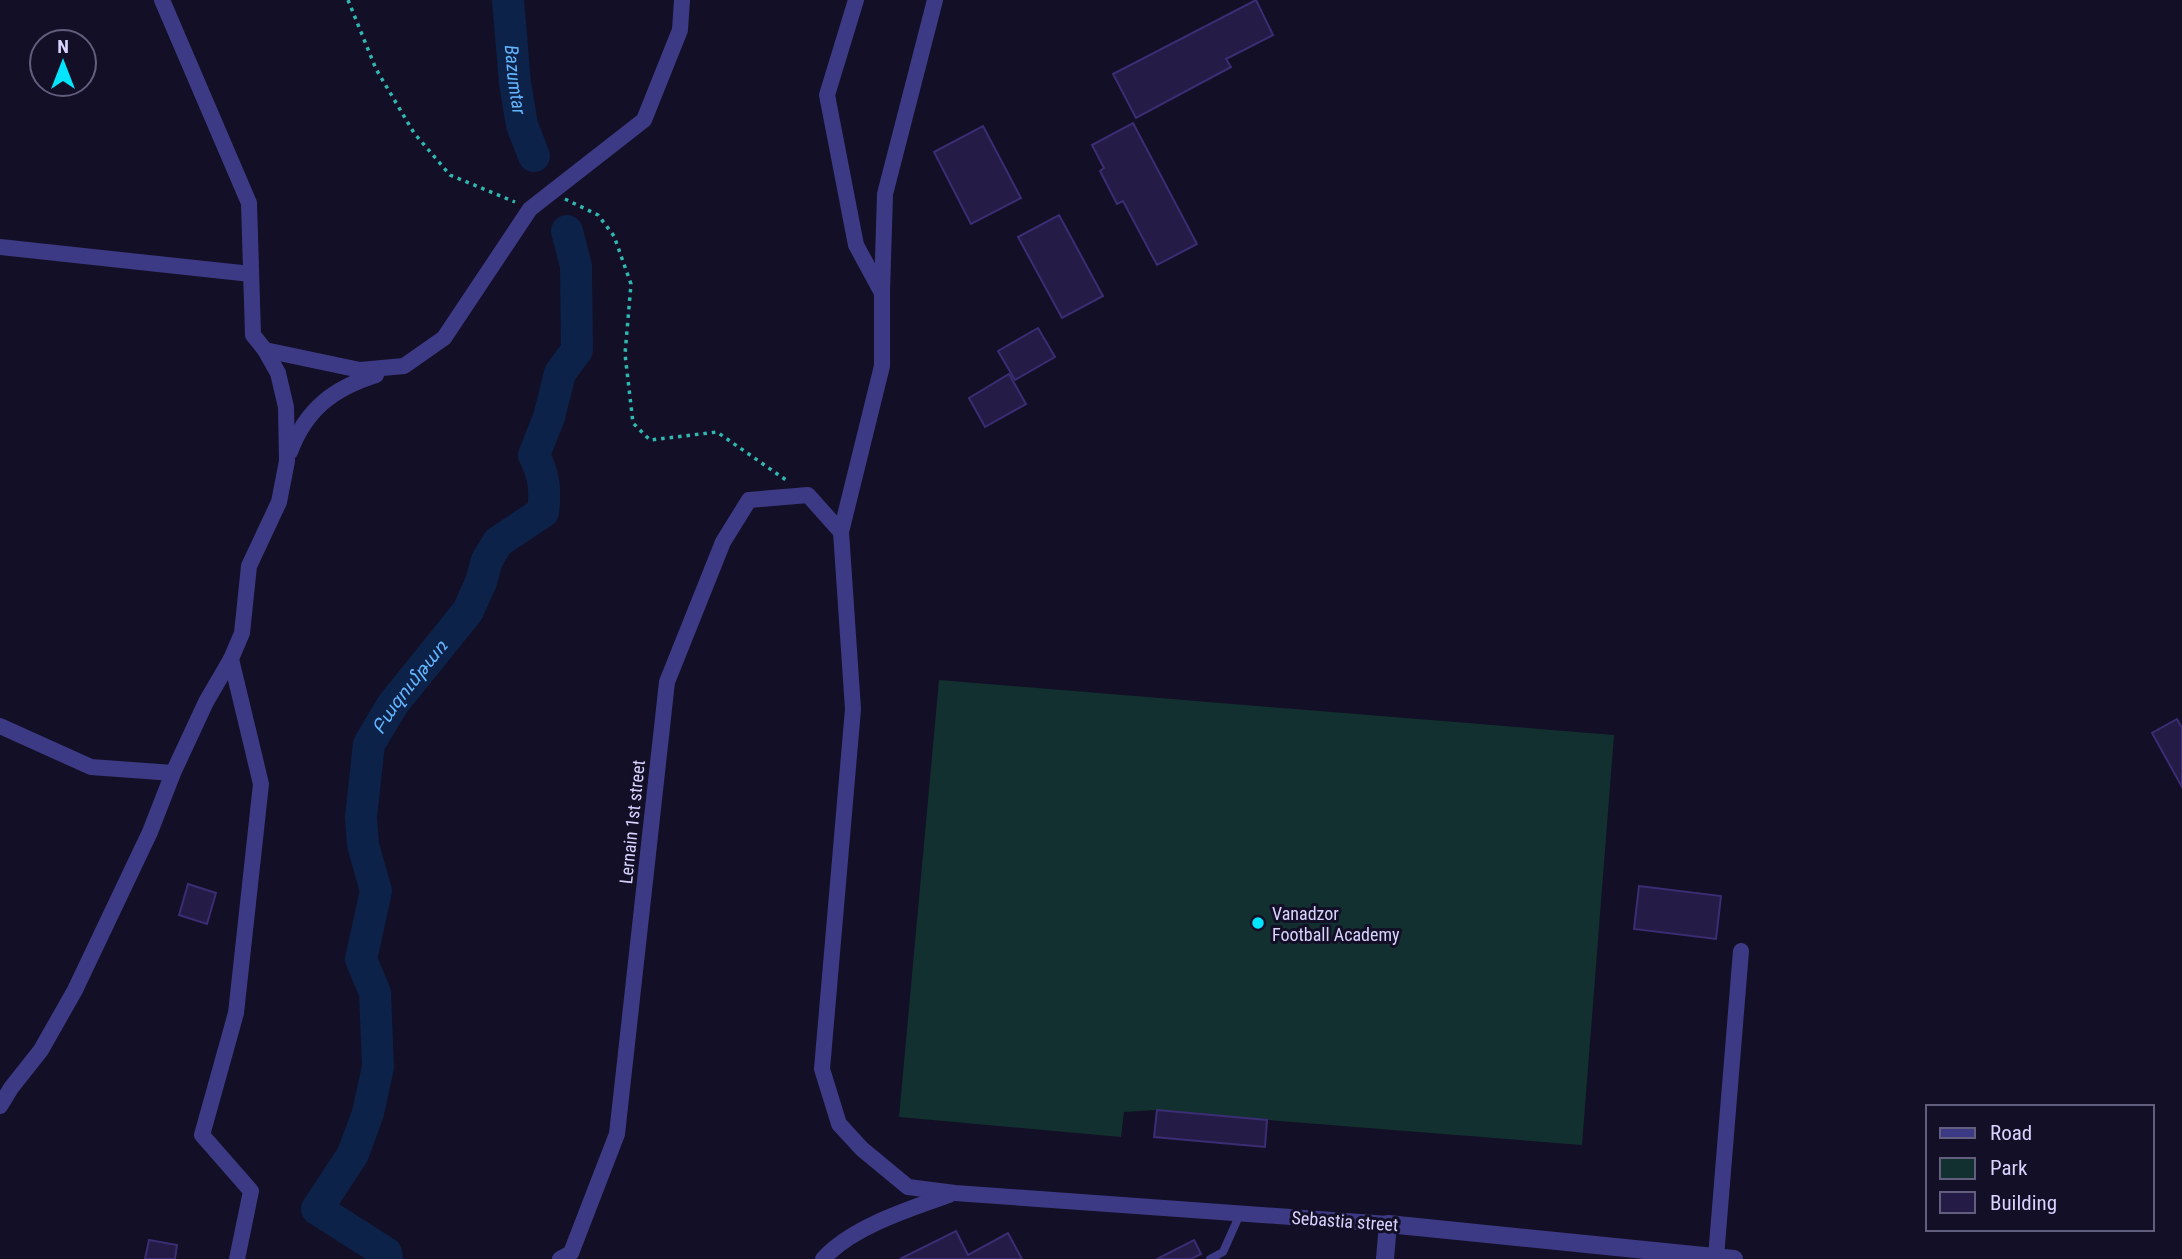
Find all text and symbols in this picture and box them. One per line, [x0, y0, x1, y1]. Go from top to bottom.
north arrow [28, 28, 98, 98]
text: N [57, 35, 69, 58]
water label: Bazumtar [500, 44, 532, 116]
water label: Բազումթառ [366, 635, 452, 738]
street label: Lernain 1st street [615, 759, 649, 885]
place label: Vanadzor Football Academy [1272, 903, 1400, 945]
marker: Vanadzor Football Academy [1250, 915, 1266, 931]
legend [1926, 1105, 2154, 1231]
text: Road [1990, 1121, 2032, 1145]
text: Park [1990, 1156, 2028, 1180]
text: Building [1990, 1191, 2057, 1215]
street label: Sebastia street [1291, 1207, 1399, 1235]

